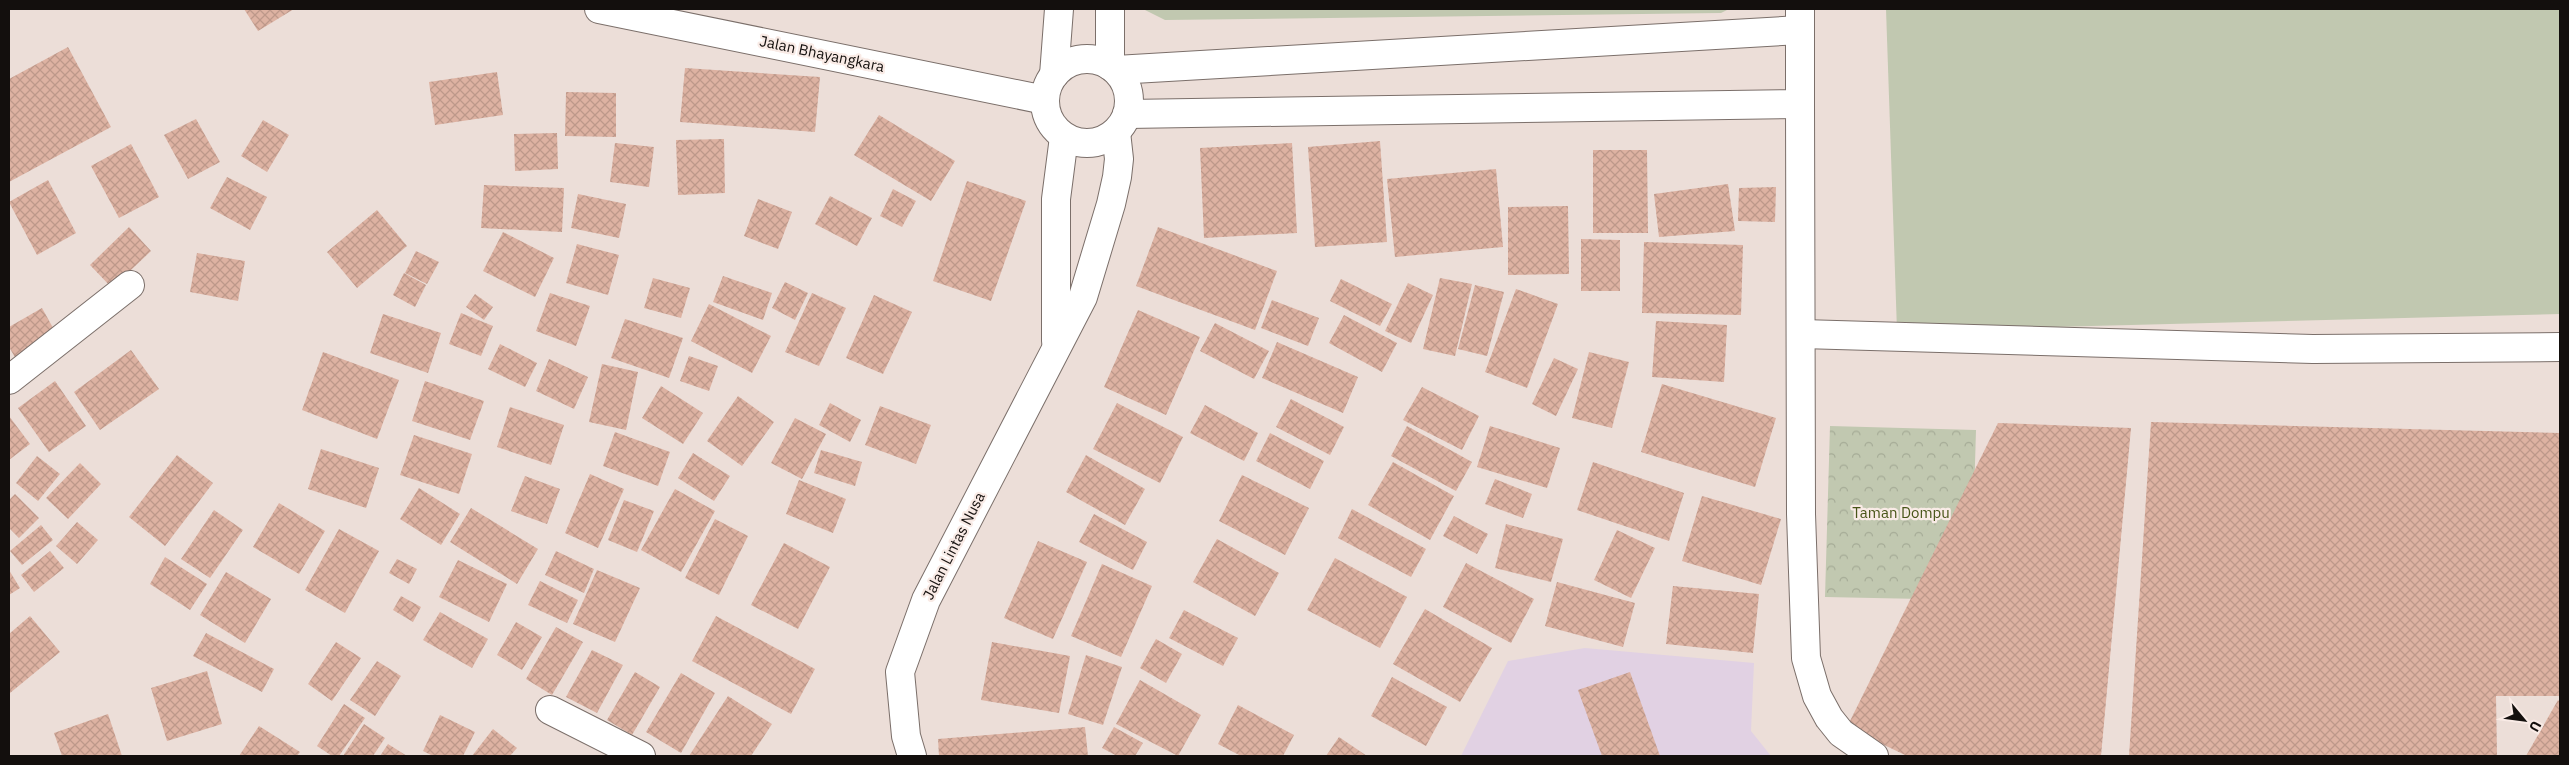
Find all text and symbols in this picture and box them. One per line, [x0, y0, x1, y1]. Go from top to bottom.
street label: Jalan Bhayangkara [758, 31, 886, 76]
street label: Jalan Lintas Nusa [918, 489, 989, 603]
park label: Taman Dompu [1852, 503, 1950, 522]
north arrow [2499, 695, 2549, 745]
text: U [2525, 718, 2546, 735]

